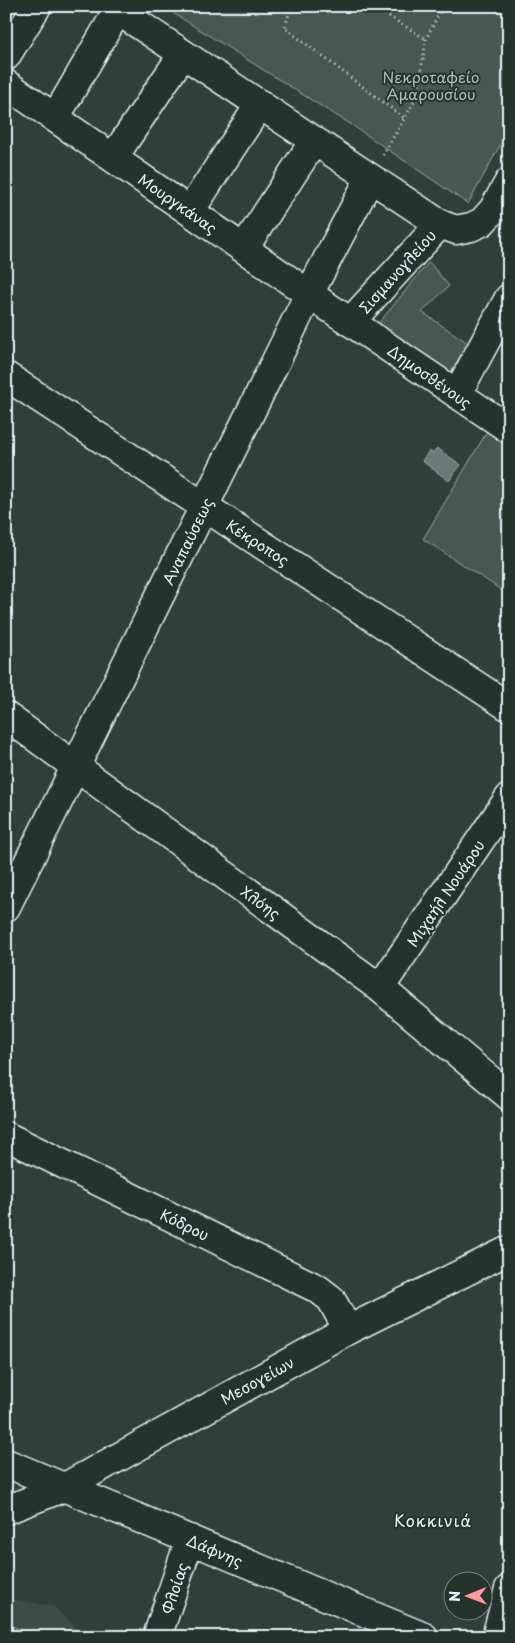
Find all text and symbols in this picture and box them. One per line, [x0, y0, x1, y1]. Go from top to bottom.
park label: Νεκροταφείο Αμαρουσίου [382, 65, 480, 105]
street label: Μουργκάνας [134, 167, 222, 239]
street label: Σισμανογλείου [353, 224, 441, 318]
street label: Δημοσθένους [383, 338, 477, 414]
street label: Αναπαύσεως [156, 493, 218, 589]
street label: Κέκροπος [222, 513, 294, 571]
street label: Μιχαήλ Νουάρου [400, 835, 490, 951]
street label: Χλόης [236, 880, 286, 924]
street label: Κόδρου [157, 1202, 213, 1246]
street label: Μεσογείων [216, 1350, 298, 1410]
district label: Κοκκινιά [394, 1508, 472, 1532]
street label: Δάφνης [183, 1528, 247, 1572]
street label: Φλοίας [155, 1559, 193, 1617]
north arrow [442, 1570, 492, 1620]
text: N [444, 1591, 465, 1602]

